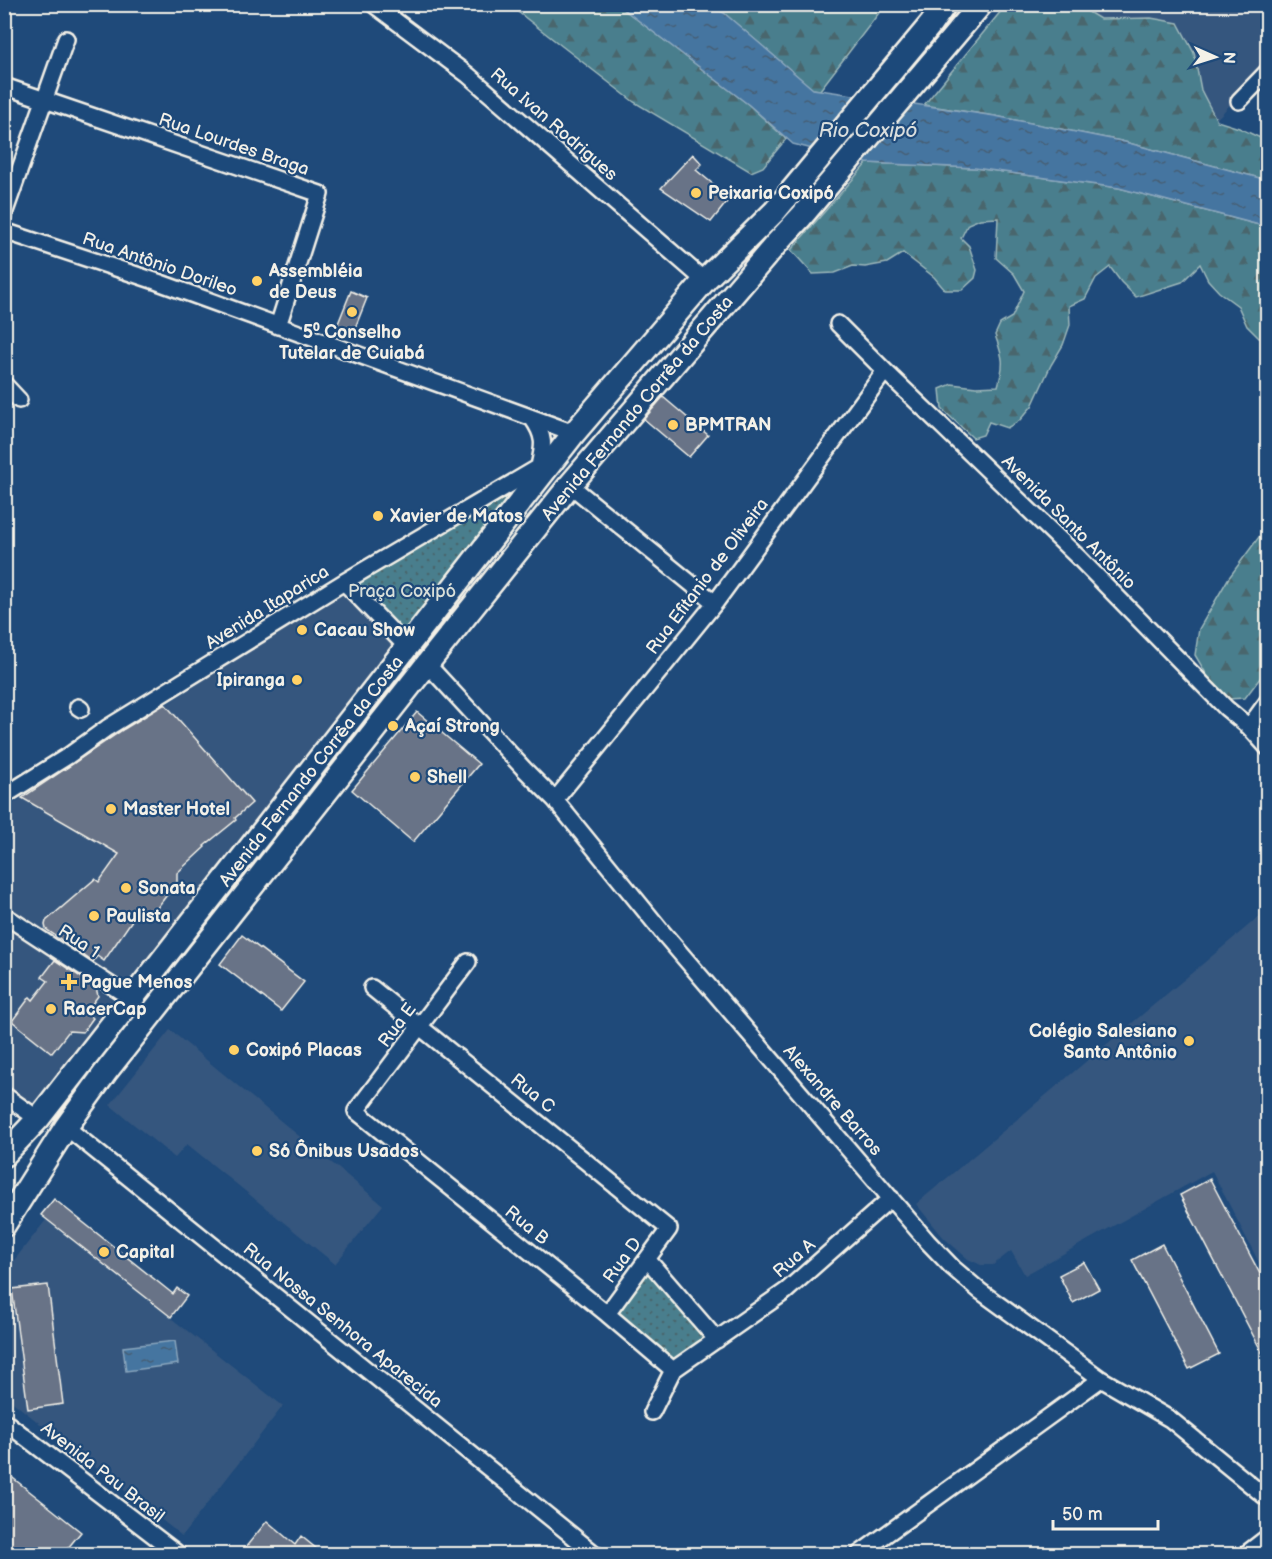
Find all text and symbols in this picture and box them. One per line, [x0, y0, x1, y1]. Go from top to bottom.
north arrow [1185, 27, 1245, 87]
text: N [1219, 51, 1238, 64]
street label: Rua Ivan Rodrigues [486, 64, 621, 185]
street label: Rua Lourdes Braga [156, 109, 312, 180]
water label: Rio Coxipó [819, 119, 917, 143]
place label: Peixaria Coxipó [708, 183, 834, 204]
marker: Peixaria Coxipó [689, 186, 703, 200]
street label: Rua Antônio Dorileo [80, 228, 240, 301]
place label: Assembléia de Deus [268, 261, 363, 303]
marker: Assembléia de Deus [250, 274, 264, 288]
street label: Avenida Fernando Corrêa da Costa [537, 292, 738, 525]
marker: 5⁰ Conselho Tutelar de Cuiabá [345, 305, 359, 319]
place label: 5⁰ Conselho Tutelar de Cuiabá [279, 322, 425, 364]
place label: BPMTRAN [685, 415, 772, 436]
marker: BPMTRAN [666, 418, 680, 432]
street label: Avenida Santo Antônio [997, 451, 1140, 594]
street label: Rua Efitanio de Oliveira [642, 494, 773, 658]
place label: Xavier de Matos [390, 506, 523, 527]
marker: Xavier de Matos [371, 509, 385, 523]
street label: Avenida Itaparica [202, 561, 333, 654]
park label: Praça Coxipó [348, 581, 456, 602]
place label: Cacau Show [314, 620, 415, 641]
marker: Cacau Show [295, 623, 309, 637]
street label: Avenida Fernando Corrêa da Costa [215, 652, 408, 891]
place label: Ipiranga [216, 670, 285, 691]
marker: Ipiranga [290, 673, 304, 687]
place label: Açaí Strong [404, 716, 500, 737]
marker: Açaí Strong [386, 719, 400, 733]
place label: Shell [427, 767, 467, 788]
marker: Shell [408, 770, 422, 784]
place label: Master Hotel [123, 799, 230, 820]
marker: Master Hotel [104, 802, 118, 816]
place label: Sonata [138, 878, 196, 899]
marker: Sonata [119, 881, 133, 895]
place label: Paulista [106, 906, 171, 927]
marker: Paulista [87, 909, 101, 923]
street label: Rua 1 [54, 920, 103, 962]
place label: Pague Menos [81, 972, 192, 993]
marker: Pague Menos [62, 975, 76, 989]
place label: RacerCap [63, 999, 146, 1020]
street label: Rua E [374, 999, 421, 1051]
marker: RacerCap [44, 1002, 58, 1016]
place label: Colégio Salesiano Santo Antônio [1029, 1021, 1177, 1063]
marker: Colégio Salesiano Santo Antônio [1182, 1034, 1196, 1048]
place label: Coxipó Placas [246, 1040, 362, 1061]
street label: Alexandre Barros [779, 1041, 886, 1160]
marker: Coxipó Placas [227, 1043, 241, 1057]
street label: Rua C [506, 1069, 559, 1118]
place label: Só Ônibus Usados [269, 1138, 419, 1162]
marker: Só Ônibus Usados [250, 1144, 264, 1158]
street label: Rua B [501, 1201, 553, 1249]
street label: Rua D [599, 1233, 646, 1287]
street label: Rua A [769, 1234, 820, 1282]
street label: Rua Nossa Senhora Aparecida [239, 1239, 446, 1412]
place label: Capital [116, 1242, 174, 1263]
marker: Capital [97, 1245, 111, 1259]
street label: Avenida Pau Brasil [37, 1418, 169, 1527]
scale bar [1053, 1493, 1158, 1531]
text: 50 m [1062, 1504, 1103, 1525]

